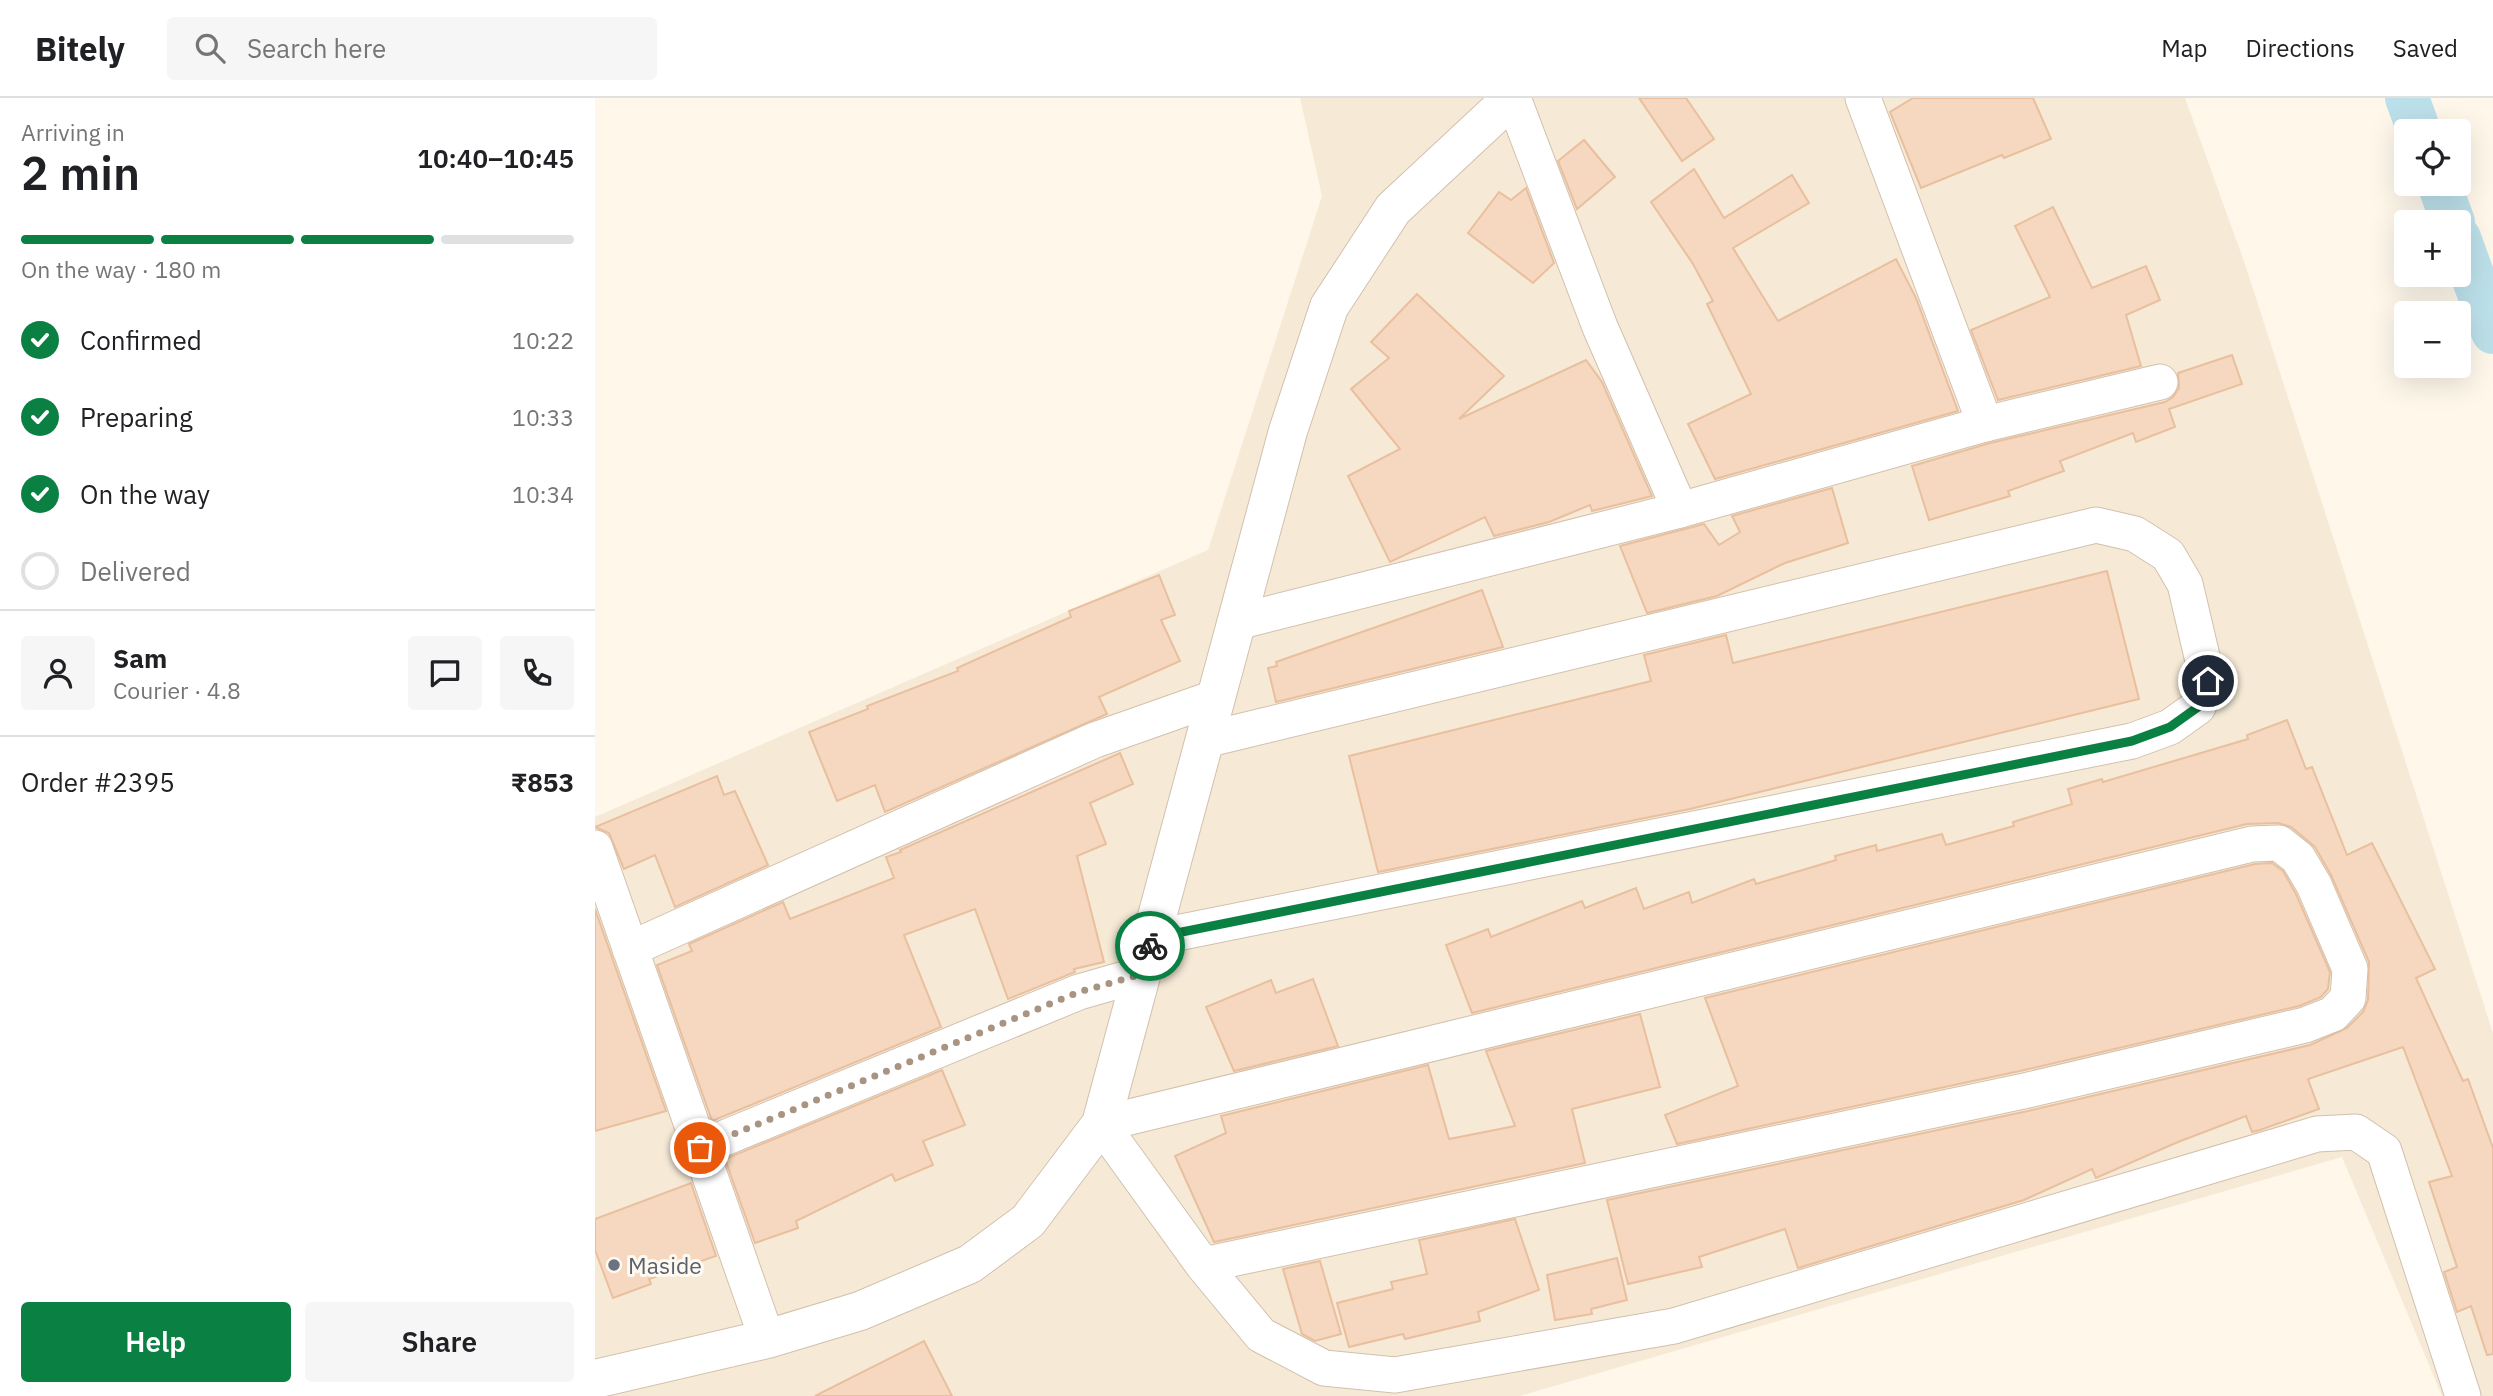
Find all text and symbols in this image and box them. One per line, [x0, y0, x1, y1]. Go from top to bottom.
search box [167, 17, 657, 80]
text: Bitely [35, 27, 125, 70]
icon: search [191, 29, 229, 67]
text: Search here [247, 31, 386, 65]
text: Map [2161, 32, 2207, 64]
text: Directions [2245, 32, 2355, 64]
text: Saved [2393, 32, 2458, 64]
text: Arriving in [21, 117, 125, 147]
map controls [2394, 119, 2471, 378]
button: locate [2394, 119, 2471, 196]
text: 10:40–10:45 [417, 141, 574, 175]
text: 2 min [21, 143, 140, 203]
button: + [2394, 210, 2471, 287]
text: On the way · 180 m [21, 254, 221, 284]
button: − [2394, 301, 2471, 378]
icon: check [21, 321, 59, 359]
text: Confirmed [80, 323, 202, 357]
text: 10:22 [512, 325, 574, 355]
icon: check [21, 398, 59, 436]
text: Preparing [80, 400, 193, 434]
text: 10:33 [512, 402, 574, 432]
icon: check [21, 475, 59, 513]
text: On the way [80, 477, 210, 511]
text: 10:34 [512, 479, 574, 509]
text: Delivered [80, 554, 191, 588]
button: person [21, 636, 95, 710]
button: chat [408, 636, 482, 710]
button: phone [500, 636, 574, 710]
text: Sam [113, 641, 167, 675]
pin [2178, 651, 2238, 711]
icon: home [2189, 662, 2227, 700]
text: Courier · 4.8 [113, 675, 241, 705]
text: Order #2395 [21, 765, 175, 799]
text: ₹853 [511, 765, 574, 799]
courier [1115, 911, 1185, 981]
icon: bike [1131, 927, 1169, 965]
pin [670, 1118, 730, 1178]
icon: bag [681, 1129, 719, 1167]
place label: Maside [628, 1250, 702, 1280]
marker: Maside [606, 1257, 622, 1273]
button: Help [21, 1302, 291, 1382]
button: Share [305, 1302, 574, 1382]

